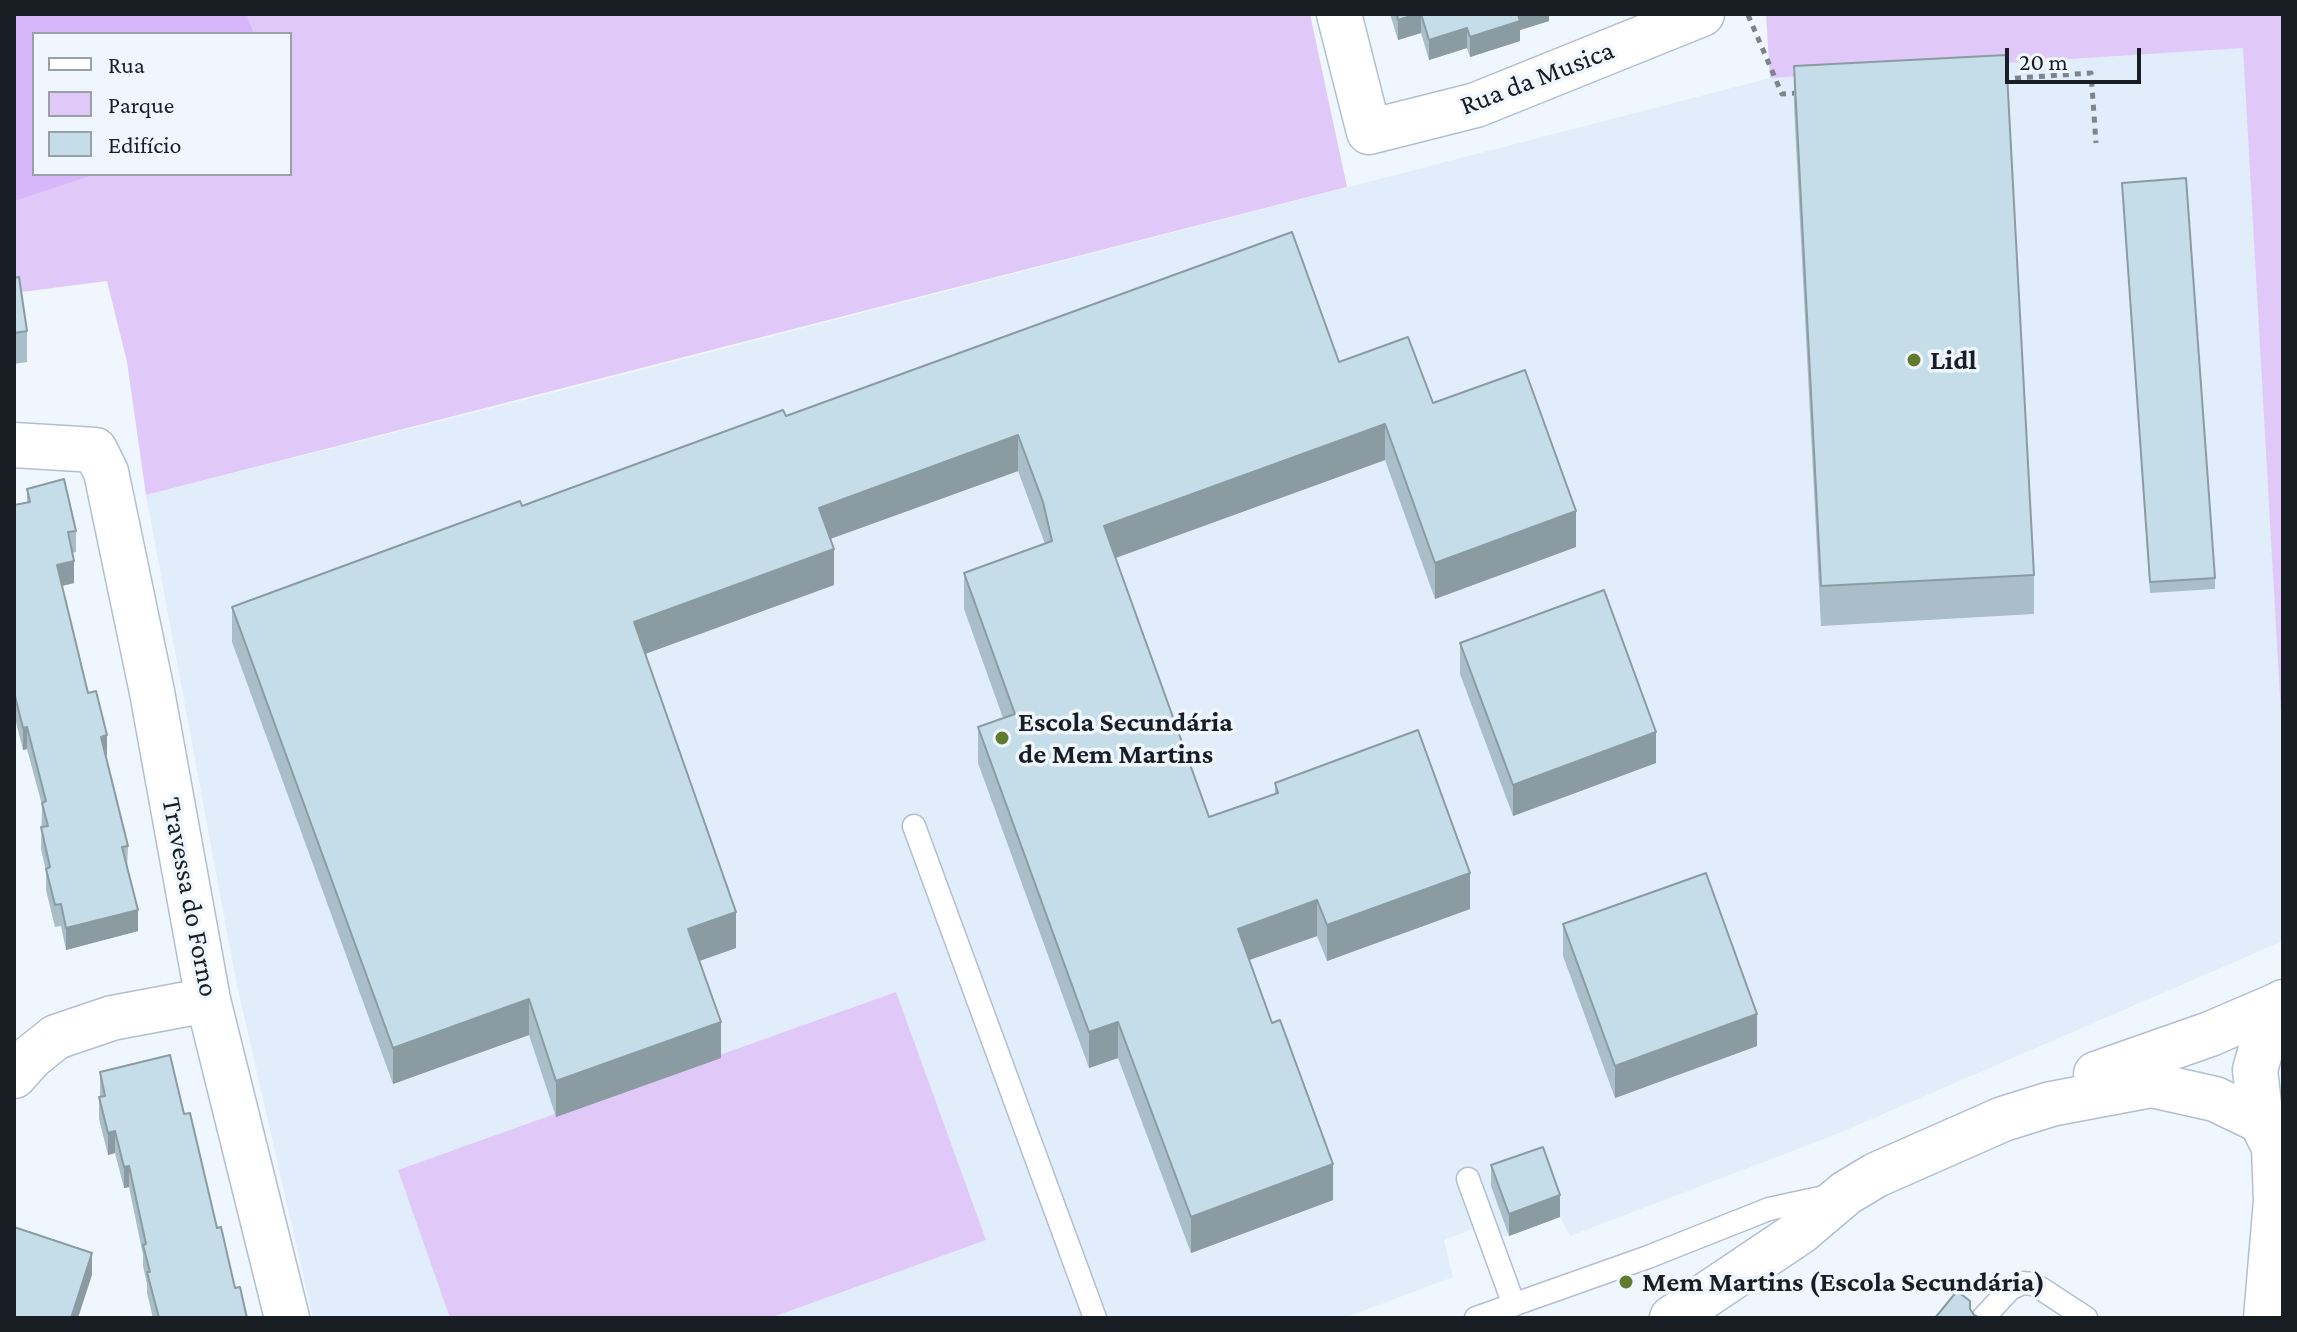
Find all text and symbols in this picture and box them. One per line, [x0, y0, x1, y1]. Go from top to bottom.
legend [32, 32, 292, 176]
scale bar [2009, 32, 2145, 82]
street label: Rua da Musica [1455, 33, 1619, 123]
text: 20 m [2019, 48, 2068, 75]
text: Rua [108, 51, 145, 78]
text: Parque [108, 91, 174, 118]
text: Edifício [108, 131, 181, 158]
place label: Lidl [1930, 343, 1977, 377]
marker: Lidl [1905, 351, 1923, 369]
place label: Escola Secundária de Mem Martins [1018, 705, 1233, 771]
marker: Escola Secundária de Mem Martins [993, 729, 1011, 747]
street label: Travessa do Forno [154, 794, 226, 1000]
place label: Mem Martins (Escola Secundária) [1642, 1265, 2045, 1299]
marker: Mem Martins (Escola Secundária) [1617, 1273, 1635, 1291]

